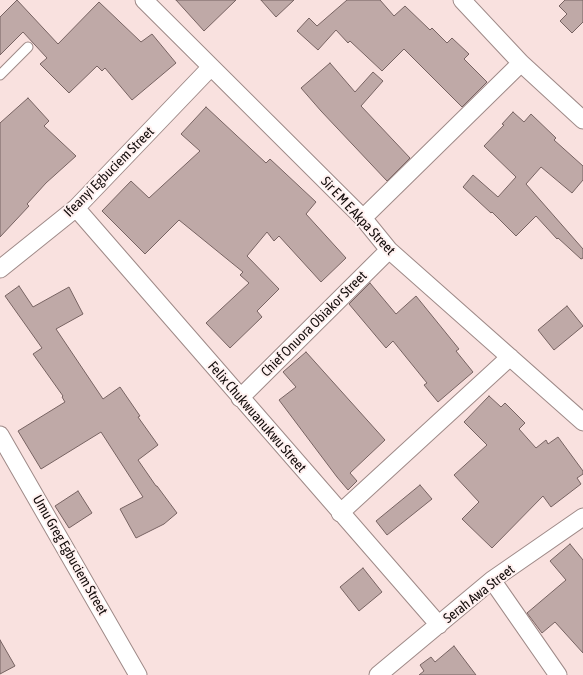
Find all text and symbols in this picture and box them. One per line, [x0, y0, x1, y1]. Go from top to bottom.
street label: Ifeanyi Egbuciem Street [60, 123, 158, 221]
street label: Sir E M E Akpa Street [317, 173, 399, 259]
street label: Chief Onuora Obiakor Street [258, 268, 370, 380]
street label: Felix Chukwuanukwu Street [204, 358, 310, 476]
street label: Umu Greg Egbuciem Street [29, 492, 111, 618]
street label: Serah Awa Street [440, 561, 518, 627]

